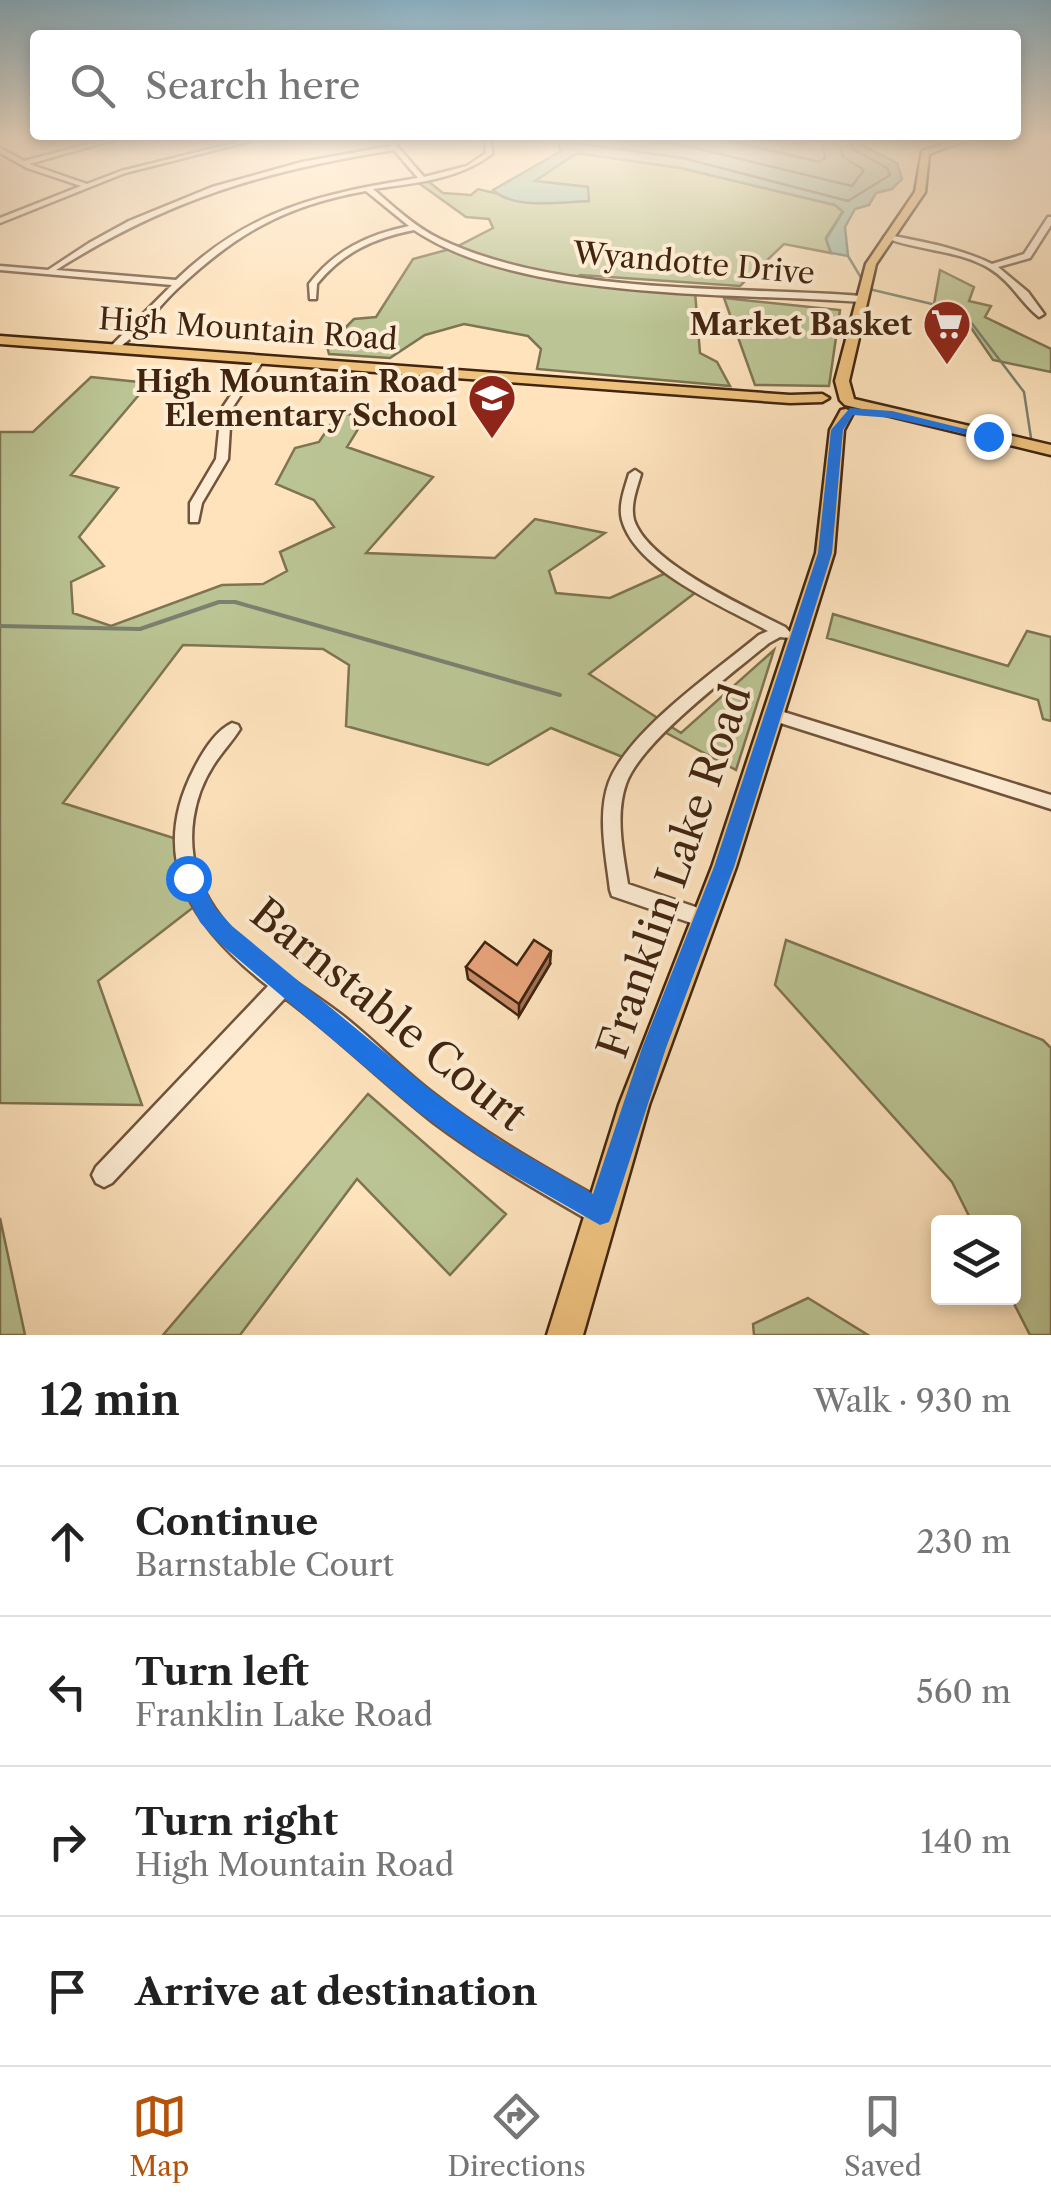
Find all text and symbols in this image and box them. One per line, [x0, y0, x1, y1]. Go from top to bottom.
search box [30, 30, 1021, 140]
icon: search [65, 58, 120, 113]
text: Search here [145, 62, 360, 109]
street label: Wyandotte Drive [571, 234, 816, 292]
supermarket icon: Market Basket [921, 298, 973, 366]
street label: High Mountain Road [97, 300, 399, 358]
place label: Market Basket [689, 306, 912, 343]
place label: High Mountain Road Elementary School [135, 363, 457, 434]
school or university icon: High Mountain Road Elementary School [466, 372, 518, 440]
route end [966, 414, 1012, 460]
street label: Franklin Lake Road [586, 678, 762, 1064]
route start [166, 856, 212, 902]
street label: Barnstable Court [241, 887, 537, 1141]
map controls [931, 1215, 1021, 1305]
button: layers [931, 1215, 1021, 1305]
text: 12 min [40, 1374, 180, 1426]
text: Walk · 930 m [814, 1381, 1011, 1420]
text: Continue [135, 1498, 318, 1545]
icon: ahead [40, 1514, 95, 1569]
text: 230 m [916, 1522, 1011, 1561]
text: Barnstable Court [135, 1545, 394, 1584]
text: Turn left [135, 1648, 309, 1695]
icon: left [40, 1664, 95, 1719]
text: 560 m [916, 1672, 1011, 1711]
text: Franklin Lake Road [135, 1695, 433, 1734]
text: Turn right [135, 1798, 338, 1845]
icon: right [40, 1814, 95, 1869]
text: 140 m [920, 1822, 1011, 1861]
text: High Mountain Road [135, 1845, 454, 1884]
icon: arrive [40, 1964, 95, 2019]
text: Arrive at destination [135, 1968, 538, 2015]
tab: Map [129, 2089, 189, 2183]
tab: Directions [447, 2089, 586, 2183]
tab: Saved [844, 2089, 922, 2183]

